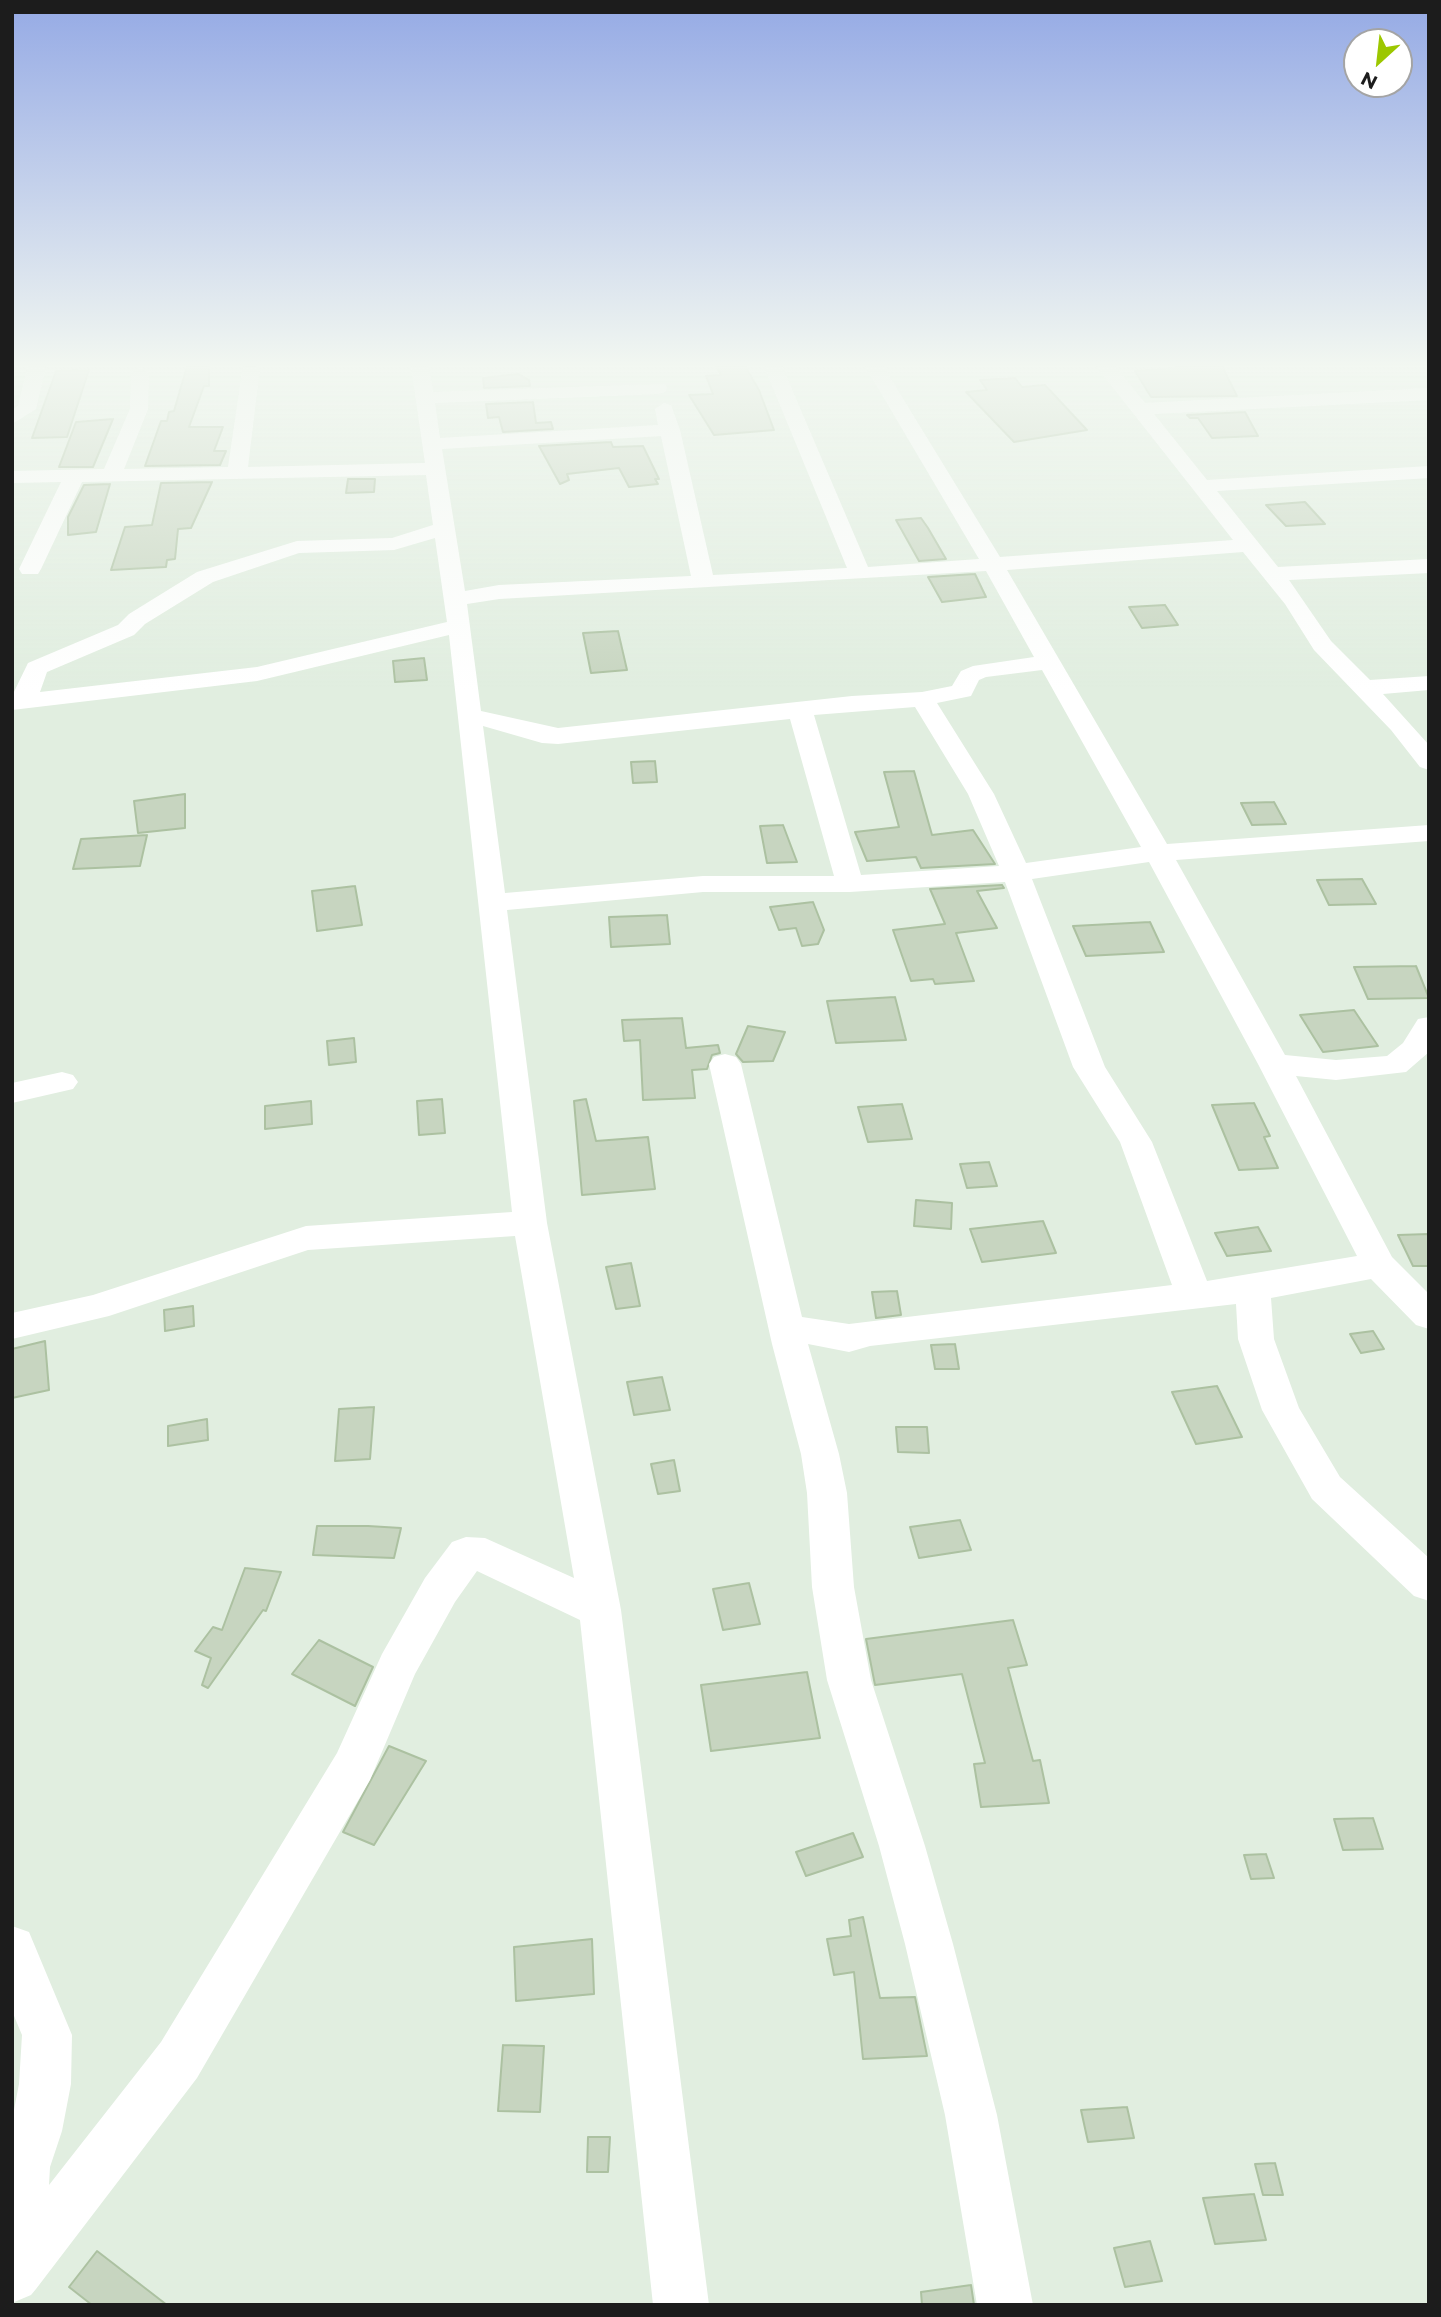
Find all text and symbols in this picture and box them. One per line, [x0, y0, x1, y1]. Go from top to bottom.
north arrow [1343, 28, 1413, 98]
text: N [1357, 67, 1381, 94]

